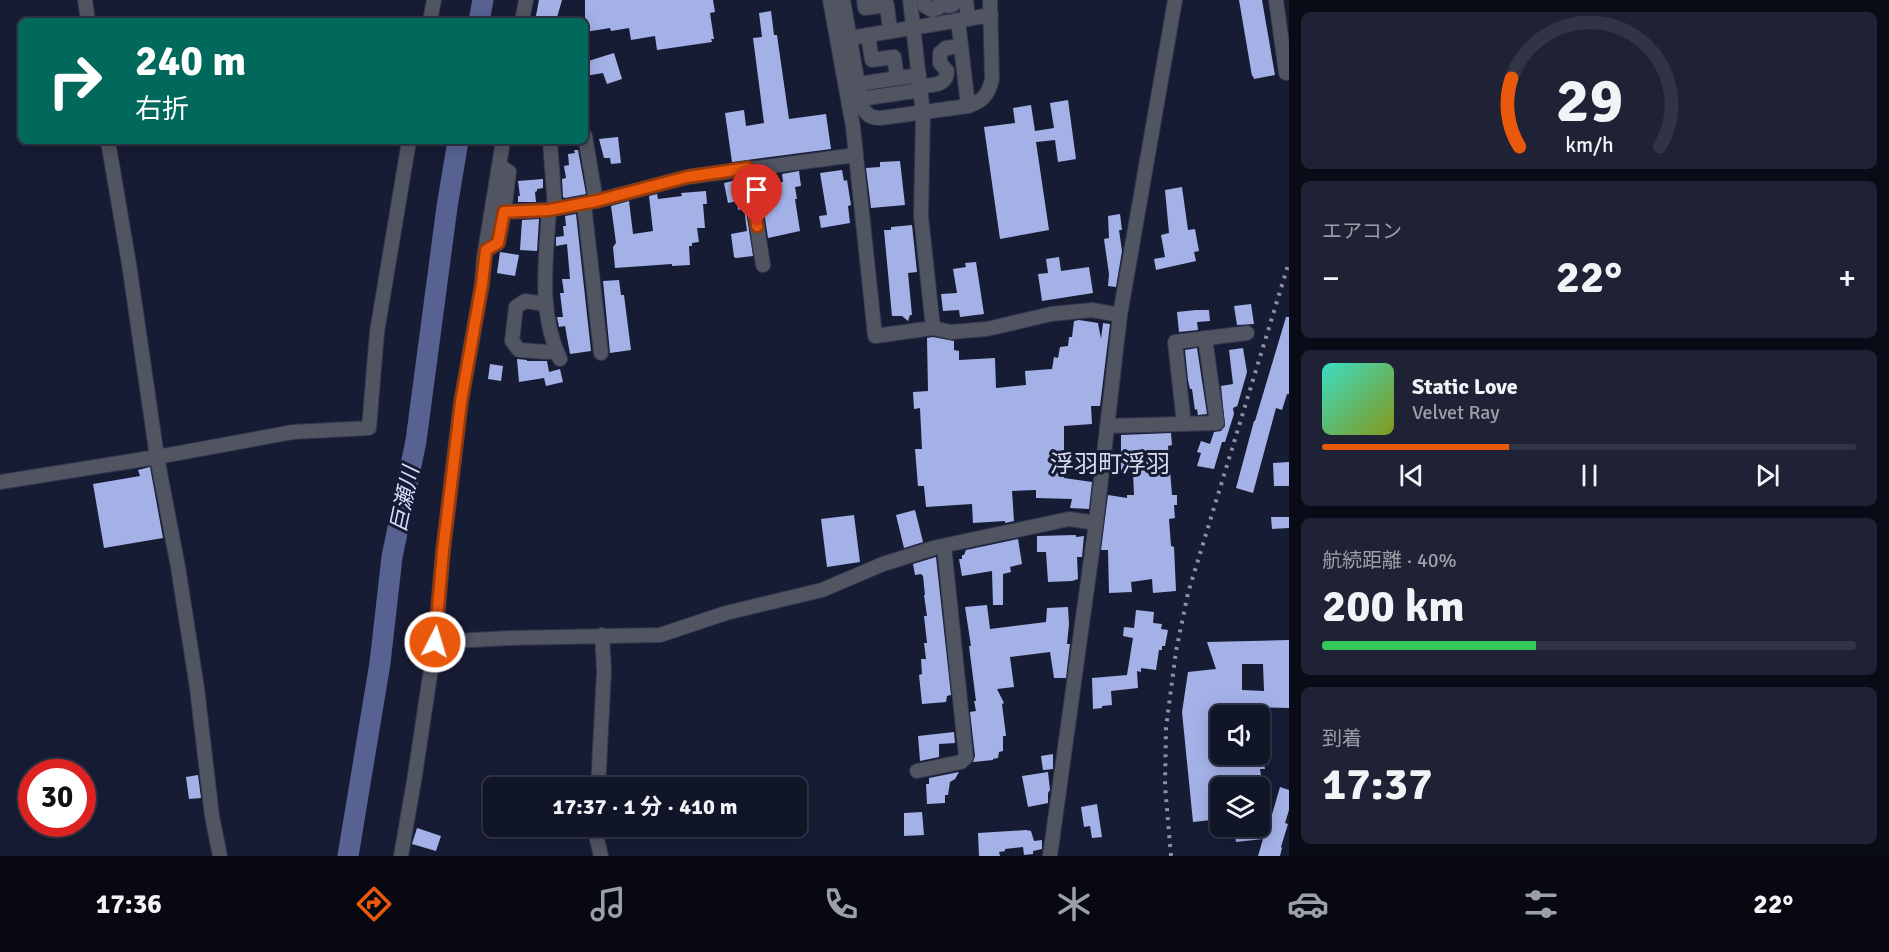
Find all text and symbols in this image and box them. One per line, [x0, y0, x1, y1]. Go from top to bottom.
text: 240 m [135, 36, 246, 87]
icon: right [36, 42, 114, 120]
text: 29 [1555, 63, 1623, 140]
text: 右折 [135, 93, 189, 126]
text: km/h [1565, 133, 1613, 159]
pin [731, 164, 782, 226]
icon: arrive [740, 173, 773, 206]
text: エアコン [1322, 219, 1402, 244]
text: 22° [1556, 250, 1622, 305]
text: − [1322, 258, 1340, 299]
text: + [1838, 258, 1856, 299]
text: Static Love [1412, 373, 1518, 400]
text: Velvet Ray [1412, 400, 1500, 425]
district label: 浮羽町浮羽 [1050, 449, 1170, 479]
icon: previous [1395, 459, 1428, 492]
icon: pause [1573, 459, 1606, 492]
icon: next [1751, 459, 1784, 492]
water label: 巨瀬川 [384, 462, 425, 534]
text: 航続距離 · 40% [1322, 548, 1457, 573]
text: 200 km [1322, 579, 1465, 634]
position arrow [403, 610, 467, 674]
map controls [1210, 705, 1270, 837]
button: sound [1210, 705, 1270, 765]
text: 到着 [1322, 726, 1362, 751]
text: 17:37 [1322, 757, 1432, 812]
speed limit sign: 30 [18, 759, 96, 837]
button: layers [1210, 777, 1270, 837]
text: 17:37 · 1 分 · 410 m [553, 793, 737, 820]
icon: directions [353, 883, 395, 925]
icon: music [587, 883, 629, 925]
icon: phone [820, 883, 862, 925]
icon: climate [1053, 883, 1095, 925]
icon: car [1287, 883, 1329, 925]
icon: filters [1520, 883, 1562, 925]
text: 17:36 [96, 888, 162, 921]
text: 22° [1753, 888, 1793, 921]

